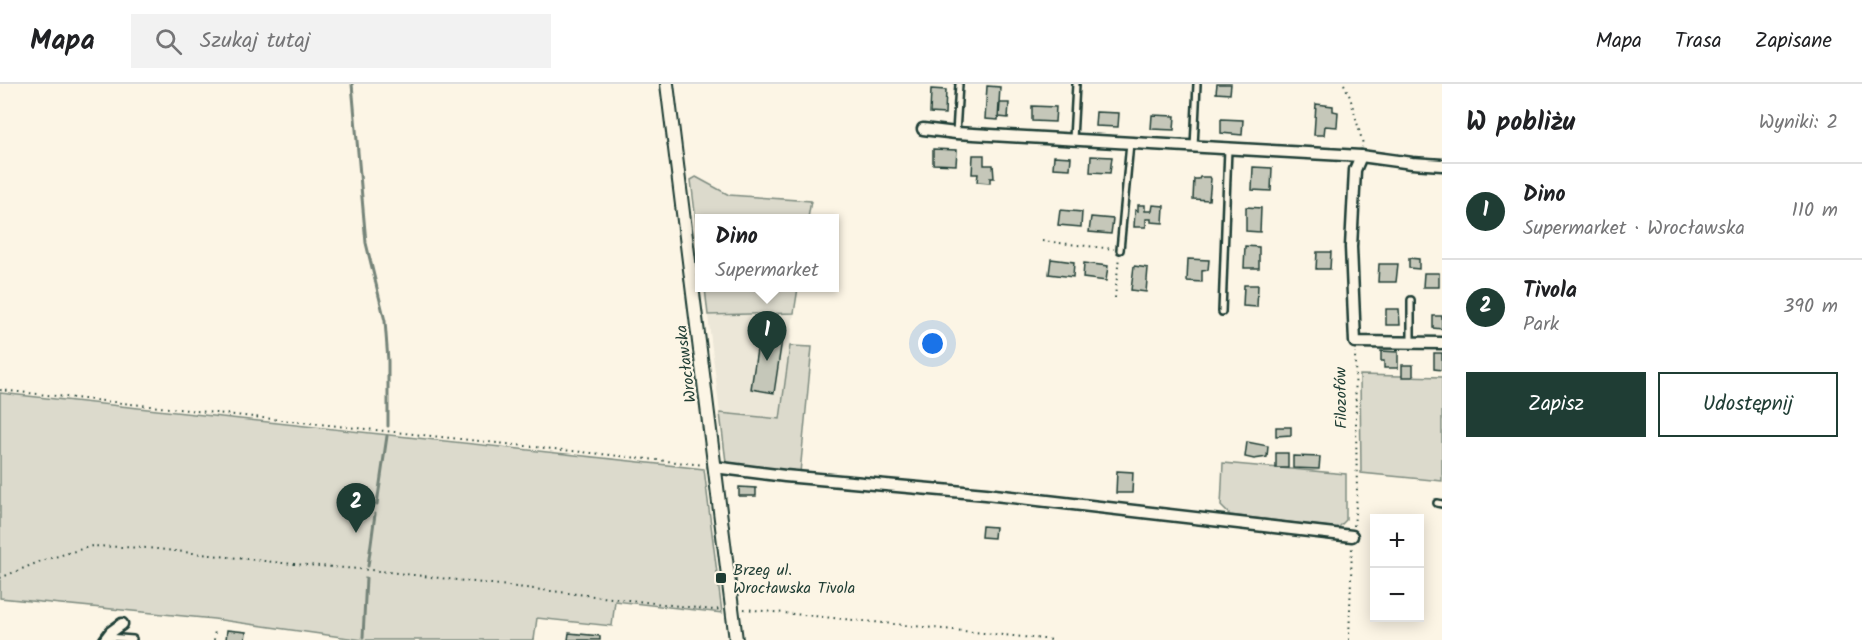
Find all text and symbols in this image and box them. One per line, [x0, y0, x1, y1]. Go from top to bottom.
search box [131, 14, 551, 68]
text: Mapa [30, 19, 95, 64]
text: Szukaj tutaj [200, 24, 310, 59]
icon: search [152, 25, 185, 58]
text: Mapa [1596, 25, 1642, 58]
text: Trasa [1675, 25, 1722, 58]
text: Zapisane [1755, 25, 1832, 58]
text: W pobliżu [1466, 102, 1575, 144]
text: Wyniki: 2 [1759, 107, 1838, 139]
text: Dino [1523, 178, 1566, 213]
text: 1 [1482, 195, 1489, 227]
text: 110 m [1792, 195, 1838, 227]
text: Supermarket · Wrocławska [1523, 213, 1745, 245]
popup [695, 214, 839, 292]
text: Dino [715, 220, 758, 255]
text: Supermarket [715, 255, 819, 287]
text: Tivola [1523, 274, 1577, 309]
text: 2 [1480, 291, 1491, 323]
text: 390 m [1783, 291, 1838, 323]
text: Park [1523, 309, 1559, 341]
pin: 1 [748, 312, 786, 361]
street label: Wrocławska [669, 324, 704, 404]
your location [918, 329, 947, 358]
street label: Filozofów [1328, 367, 1355, 429]
button: Zapisz [1466, 372, 1646, 437]
button: Udostępnij [1658, 372, 1838, 437]
pin: 2 [336, 484, 376, 533]
map controls [1370, 514, 1424, 622]
button: + [1370, 514, 1424, 568]
place label: Brzeg ul. Wrocławska Tivola [733, 558, 855, 601]
button: − [1370, 568, 1424, 622]
marker: Brzeg ul. Wrocławska Tivola [714, 571, 728, 585]

